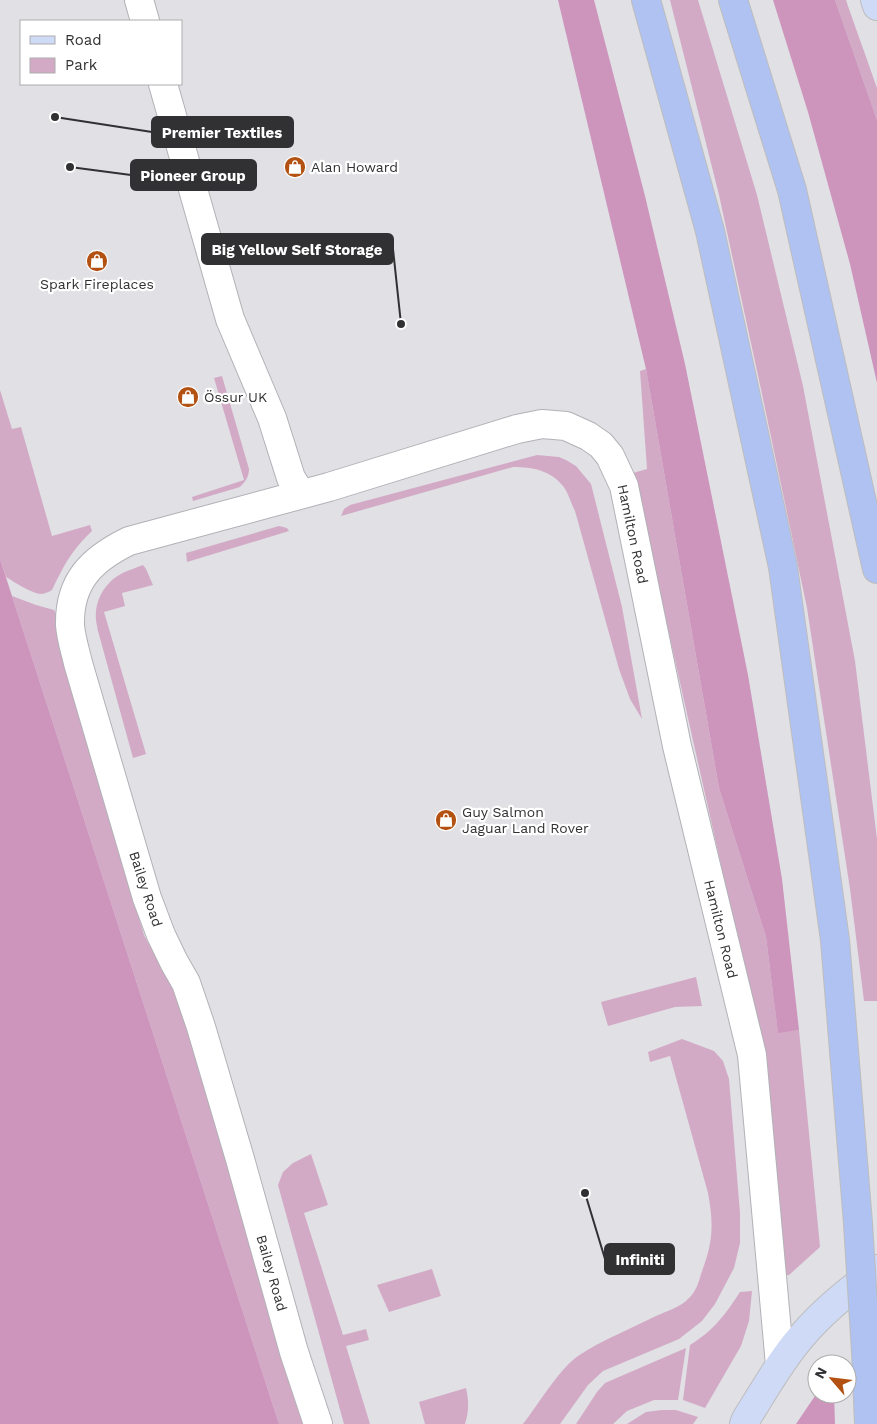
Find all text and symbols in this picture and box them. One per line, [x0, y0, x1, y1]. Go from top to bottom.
legend [20, 20, 182, 85]
text: Road [65, 31, 102, 49]
text: Park [65, 56, 98, 74]
callout: Premier Textiles [152, 117, 293, 147]
text: Premier Textiles [162, 124, 282, 142]
shop icon: Alan Howard [283, 155, 307, 179]
place label: Alan Howard [311, 159, 398, 175]
callout: Pioneer Group [131, 160, 256, 190]
text: Pioneer Group [140, 167, 246, 185]
callout: Big Yellow Self Storage [202, 234, 393, 264]
text: Big Yellow Self Storage [212, 241, 383, 259]
shop icon: Spark Fireplaces [85, 249, 109, 273]
place label: Spark Fireplaces [40, 276, 154, 292]
shop icon: Össur UK [176, 385, 200, 409]
place label: Össur UK [204, 389, 267, 405]
street label: Hamilton Road [615, 483, 651, 585]
place label: Guy Salmon Jaguar Land Rover [462, 804, 589, 836]
shop icon: Guy Salmon Jaguar Land Rover [434, 808, 458, 832]
street label: Bailey Road [126, 849, 166, 929]
street label: Hamilton Road [701, 878, 741, 980]
street label: Bailey Road [253, 1233, 291, 1313]
callout: Infiniti [605, 1244, 674, 1274]
text: Infiniti [615, 1251, 665, 1269]
north arrow [807, 1354, 857, 1404]
text: N [811, 1365, 830, 1381]

